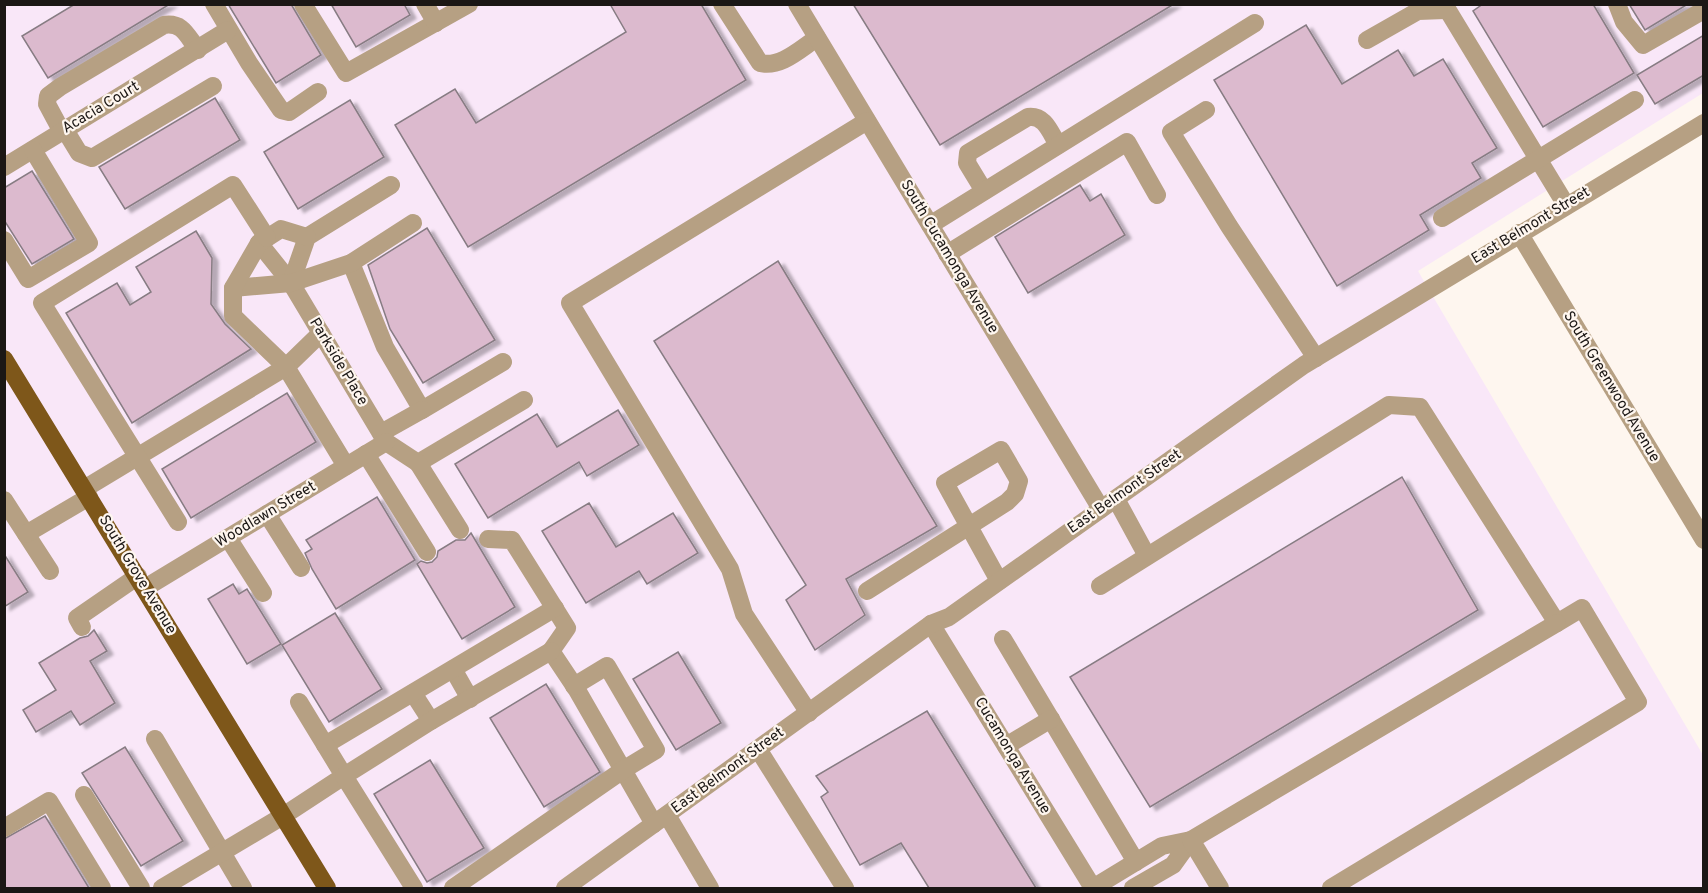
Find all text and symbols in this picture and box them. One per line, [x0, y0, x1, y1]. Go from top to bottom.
street label: Acacia Court [59, 78, 143, 138]
street label: South Cucamonga Avenue [896, 177, 1002, 337]
street label: East Belmont Street [1468, 183, 1594, 269]
street label: South Greenwood Avenue [1558, 308, 1664, 466]
street label: Parkside Place [304, 315, 372, 409]
street label: East Belmont Street [1064, 446, 1186, 538]
street label: Woodlawn Street [212, 478, 320, 552]
street label: South Grove Avenue [94, 512, 180, 638]
street label: Cucamonga Avenue [970, 694, 1054, 818]
street label: East Belmont Street [668, 724, 788, 818]

